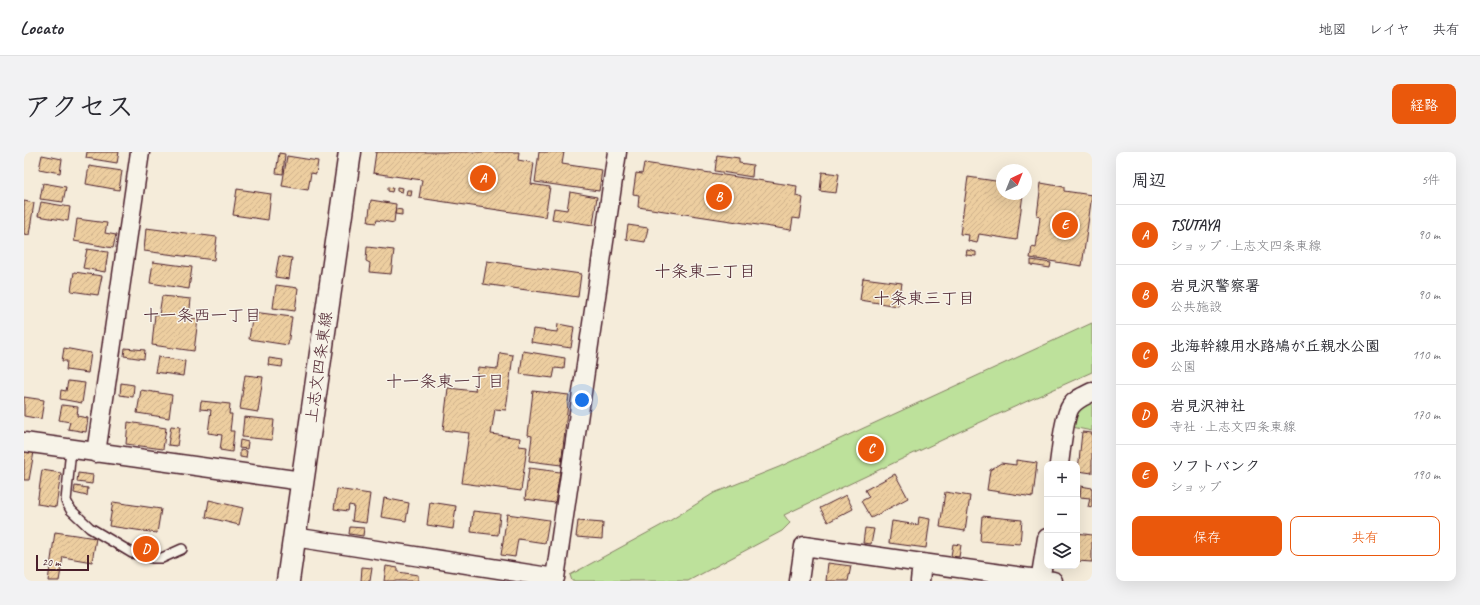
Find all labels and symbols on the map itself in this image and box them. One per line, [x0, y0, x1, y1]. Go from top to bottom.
pin: A [470, 163, 496, 193]
north arrow [996, 164, 1032, 200]
pin: B [706, 182, 732, 212]
pin: E [1052, 210, 1078, 240]
district label: 十条東二丁目 [654, 261, 756, 282]
district label: 十条東三丁目 [873, 288, 975, 309]
district label: 十一条西一丁目 [143, 305, 262, 326]
street label: 上志文四条東線 [301, 310, 337, 424]
district label: 十一条東一丁目 [386, 371, 505, 392]
your location [572, 390, 592, 410]
pin: C [858, 434, 884, 464]
pin: D [133, 534, 159, 564]
scale bar [36, 553, 89, 572]

